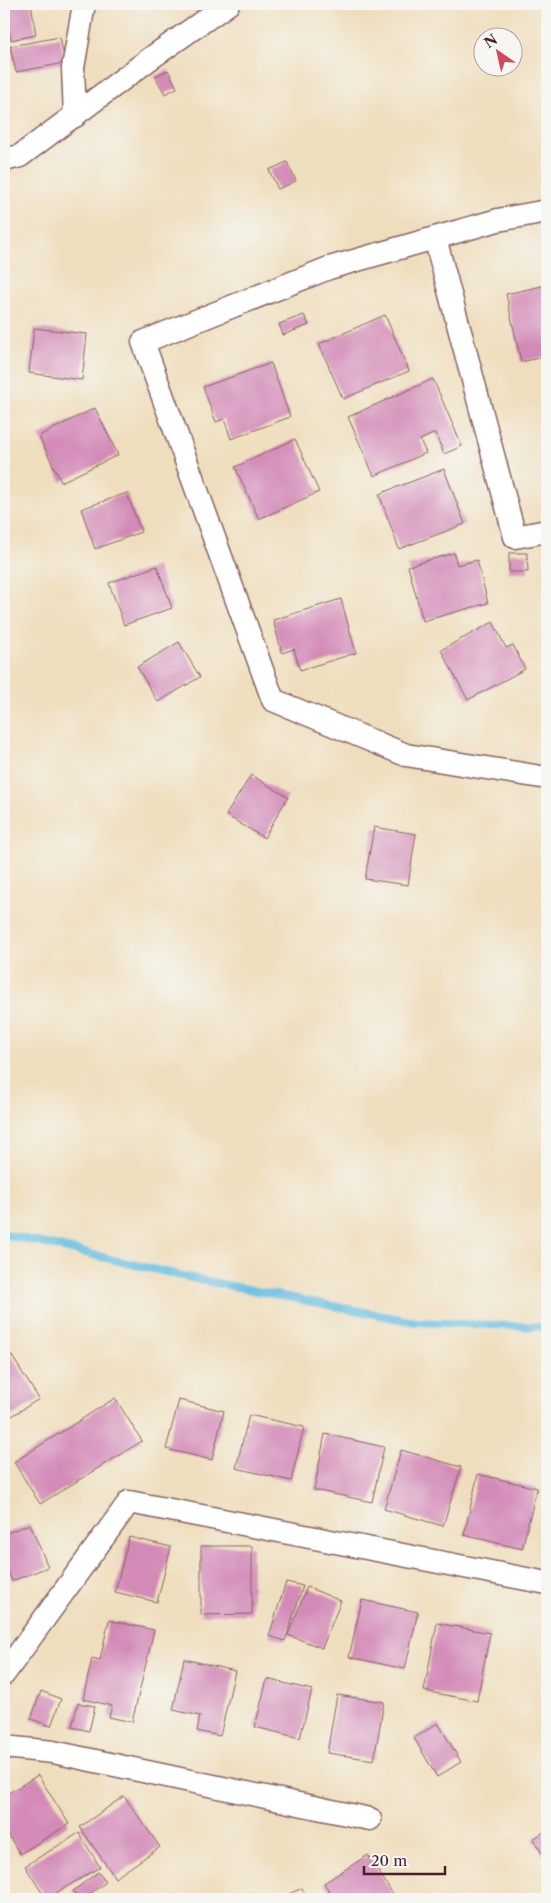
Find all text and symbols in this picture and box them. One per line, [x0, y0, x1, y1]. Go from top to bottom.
north arrow [474, 28, 524, 78]
text: N [481, 30, 501, 52]
scale bar [364, 1843, 445, 1875]
text: 20 m [371, 1851, 407, 1870]

